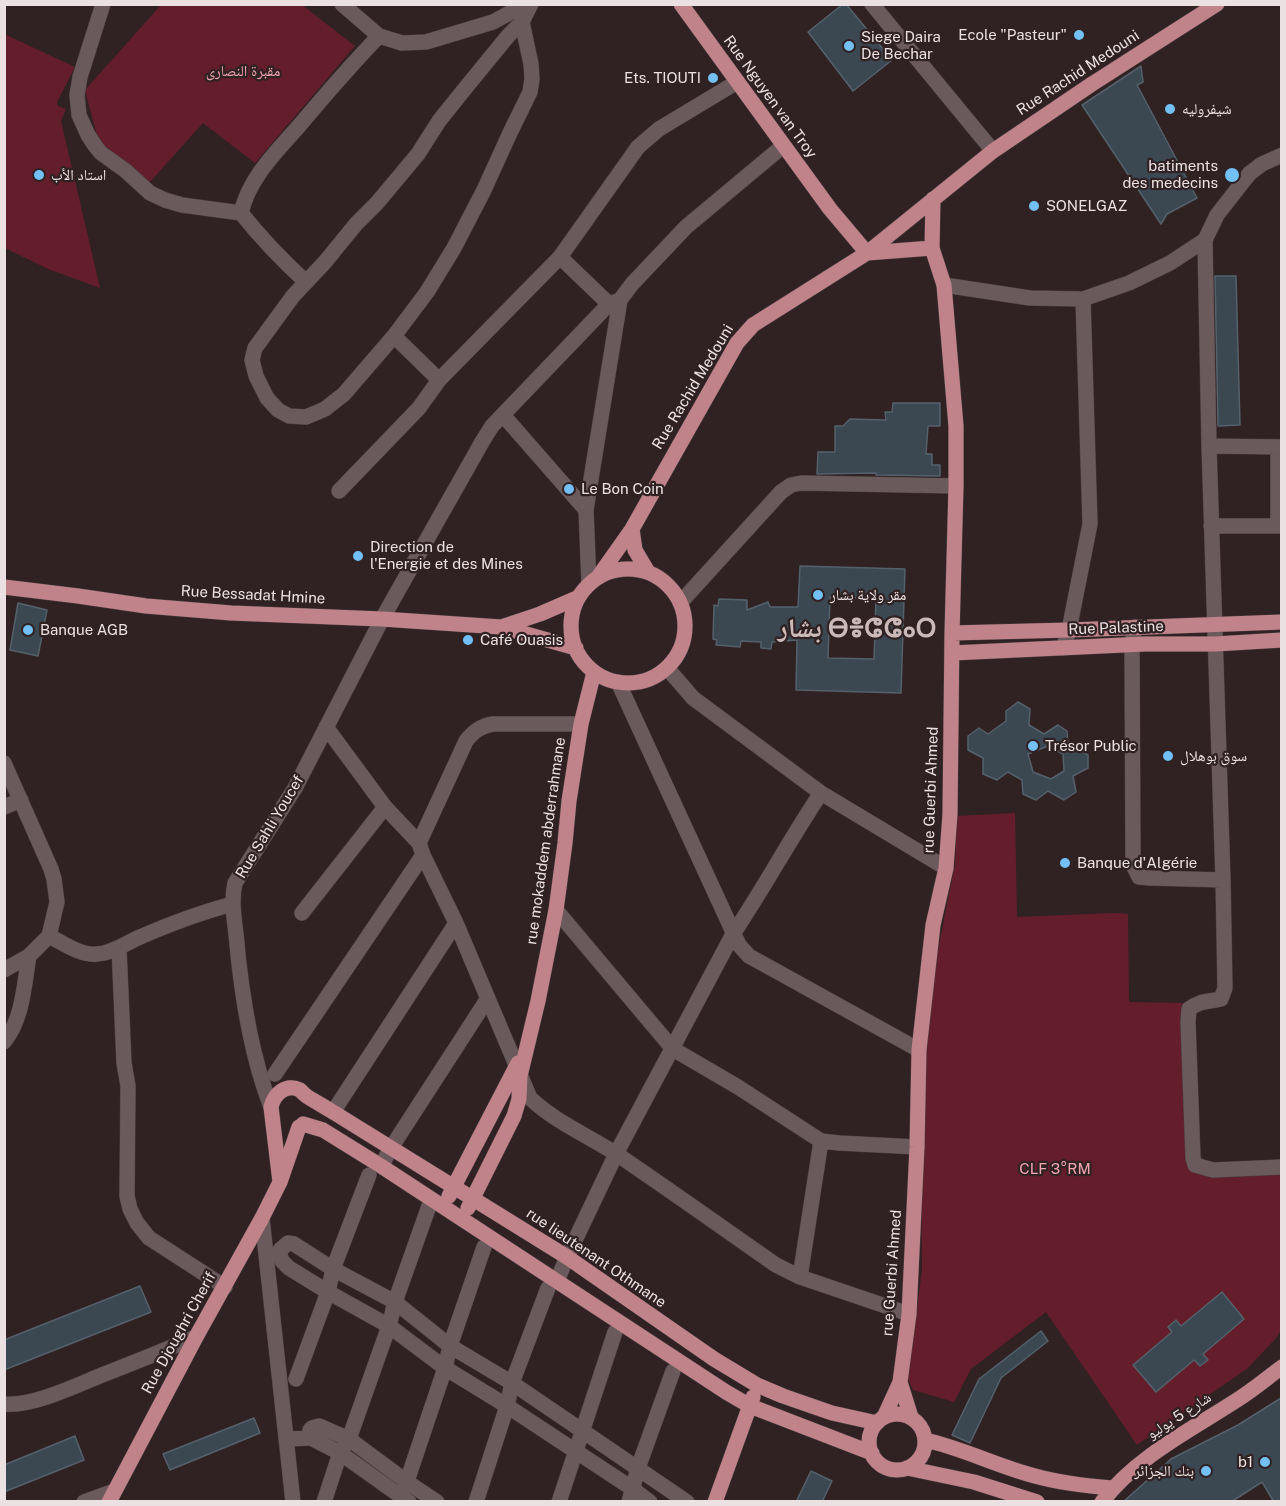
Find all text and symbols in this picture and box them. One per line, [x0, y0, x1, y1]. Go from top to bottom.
place label: Ecole "Pasteur" [958, 26, 1067, 44]
street label: Rue Rachid Medouni [1013, 27, 1143, 119]
place label: Siege Daira De Bechar [861, 28, 941, 63]
marker: Ecole "Pasteur" [1072, 28, 1086, 42]
street label: Rue Nguyen van Troy [719, 32, 821, 162]
marker: Siege Daira De Bechar [842, 39, 856, 53]
park label: مقبرة النصارى [206, 62, 280, 80]
place label: Ets. TIOUTI [624, 69, 701, 87]
marker: Ets. TIOUTI [706, 71, 720, 85]
place label: شيفروليه [1182, 100, 1232, 118]
marker: شيفروليه [1163, 102, 1177, 116]
place label: batiments des medecins [1122, 157, 1218, 192]
place label: استاد الأب [51, 166, 106, 184]
marker: batiments des medecins [1223, 166, 1241, 184]
marker: استاد الأب [32, 168, 46, 182]
place label: SONELGAZ [1046, 197, 1127, 215]
marker: SONELGAZ [1027, 199, 1041, 213]
street label: Rue Rachid Medouni [649, 321, 737, 453]
place label: Le Bon Coin [581, 480, 664, 498]
marker: Le Bon Coin [562, 482, 576, 496]
place label: Direction de l'Energie et des Mines [370, 538, 523, 573]
marker: Direction de l'Energie et des Mines [351, 549, 365, 563]
street label: Rue Bessadat Hmine [180, 582, 326, 608]
place label: مقر ولاية بشار [830, 586, 906, 604]
marker: مقر ولاية بشار [811, 588, 825, 602]
district label: بشار ⴱⴻⵛⵛⴰⵔ [778, 613, 936, 645]
street label: Rue Palastine [1068, 617, 1164, 639]
place label: Banque AGB [40, 621, 128, 639]
marker: Banque AGB [21, 623, 35, 637]
place label: Café Ouasis [480, 631, 563, 649]
marker: Café Ouasis [461, 633, 475, 647]
street label: rue Guerbi Ahmed [920, 726, 942, 854]
street label: rue mokaddem abderrahmane [523, 736, 569, 946]
place label: Trésor Public [1045, 737, 1137, 755]
marker: Trésor Public [1026, 739, 1040, 753]
place label: سوق بوهلال [1180, 747, 1247, 765]
marker: سوق بوهلال [1161, 749, 1175, 763]
street label: Rue Sahli Youcef [232, 772, 308, 882]
place label: Banque d'Algérie [1077, 854, 1197, 872]
marker: Banque d'Algérie [1058, 856, 1072, 870]
park label: CLF 3°RM [1019, 1160, 1091, 1178]
street label: rue lieutenant Othmane [523, 1204, 669, 1312]
street label: rue Guerbi Ahmed [879, 1209, 905, 1337]
street label: Rue Djoughri Cherif [138, 1269, 220, 1397]
street label: شارع 5 يوليو [1143, 1389, 1215, 1443]
place label: b1 [1238, 1453, 1253, 1471]
marker: b1 [1258, 1455, 1272, 1469]
place label: بنك الجزائر [1134, 1462, 1194, 1480]
marker: بنك الجزائر [1199, 1464, 1213, 1478]

